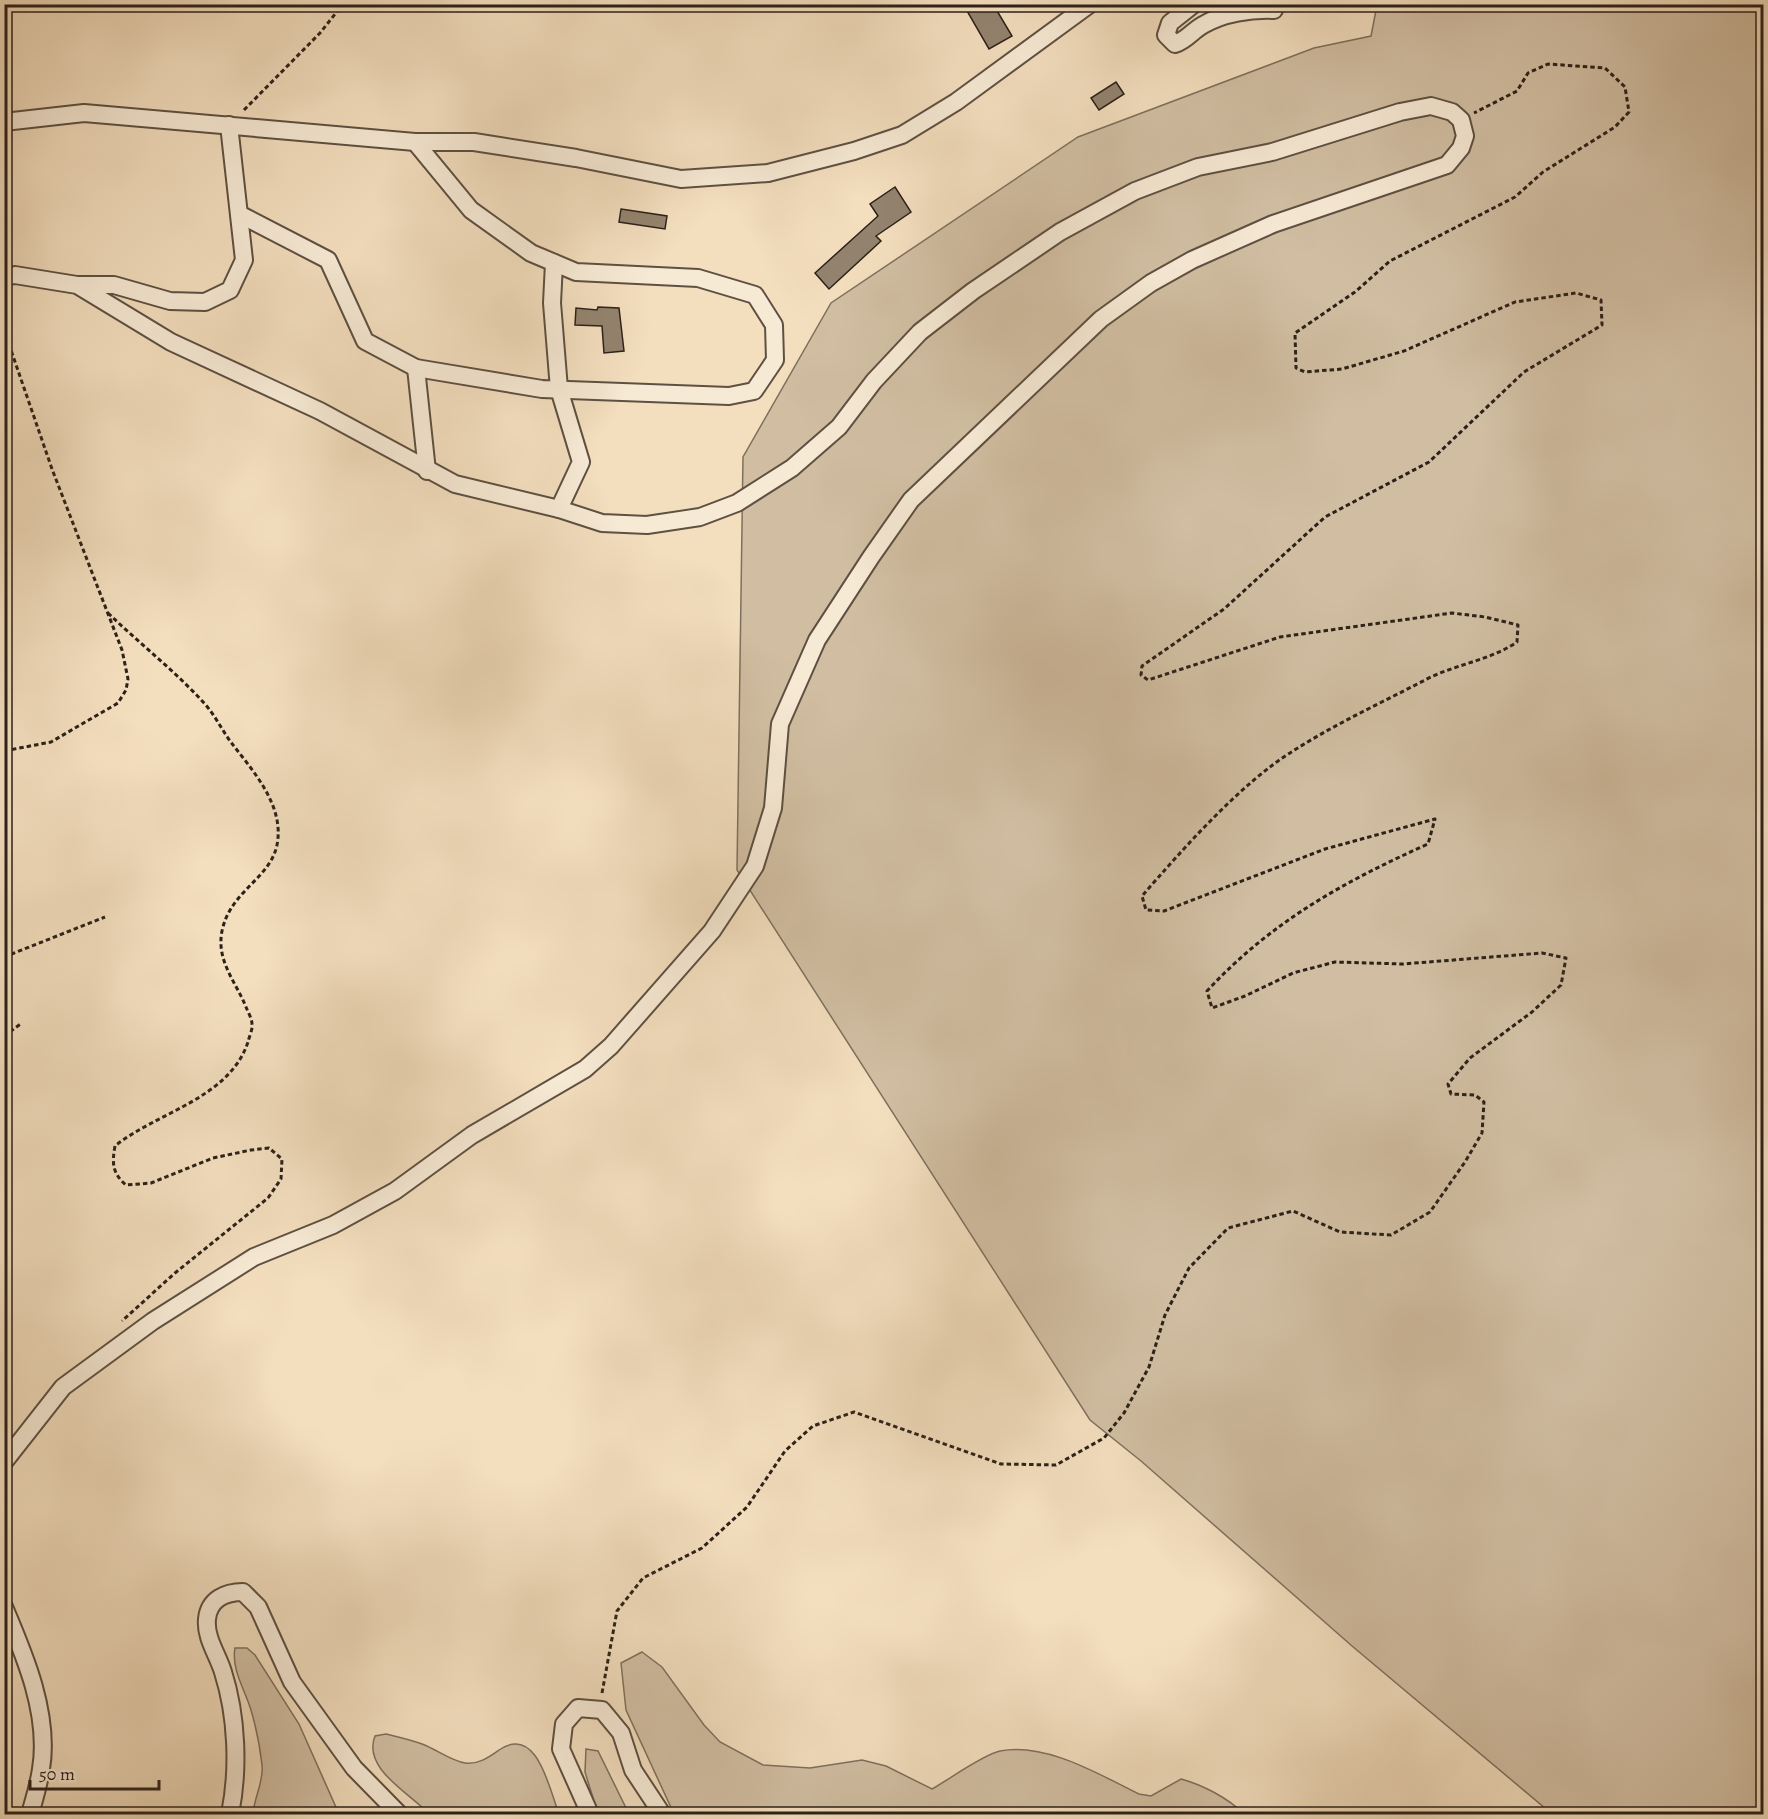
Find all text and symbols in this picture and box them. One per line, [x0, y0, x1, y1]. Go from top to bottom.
scale bar [30, 1753, 159, 1791]
text: 50 m [39, 1762, 75, 1786]

